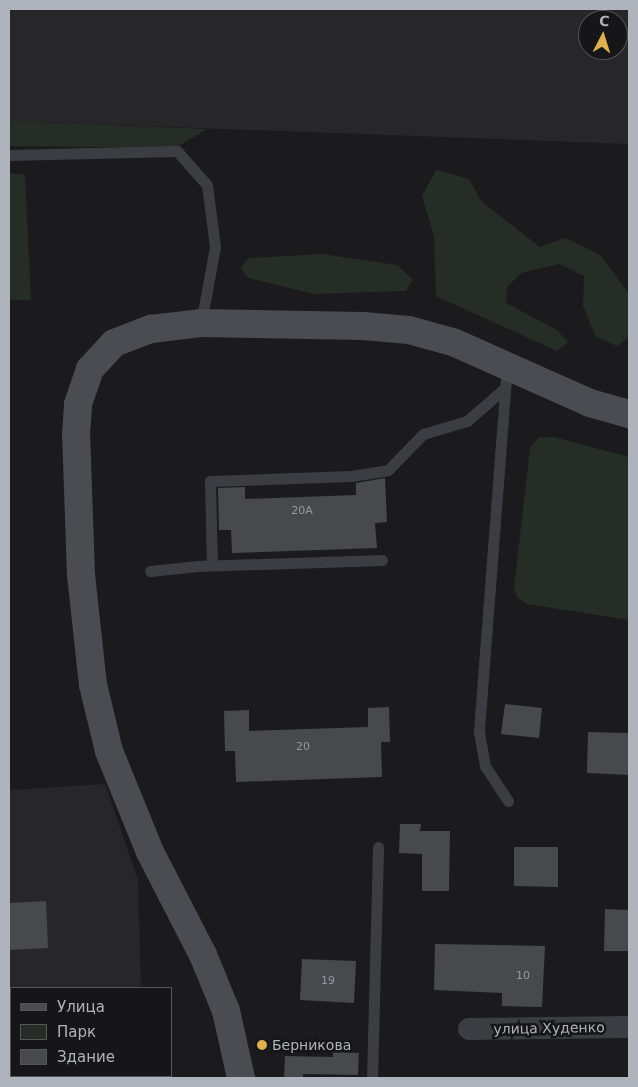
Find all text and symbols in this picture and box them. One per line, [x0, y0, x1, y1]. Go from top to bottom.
north arrow [578, 10, 628, 60]
text: С [598, 13, 610, 29]
house number: 20А [291, 504, 313, 518]
house number: 20 [296, 740, 310, 754]
house number: 10 [516, 969, 530, 983]
house number: 19 [321, 974, 335, 988]
legend [10, 987, 172, 1077]
text: Улица [57, 998, 105, 1016]
street label: улица Худенко [493, 1019, 605, 1037]
text: Парк [57, 1023, 96, 1041]
place label: Берникова [272, 1037, 351, 1053]
marker: Берникова [256, 1039, 268, 1051]
text: Здание [57, 1048, 115, 1066]

